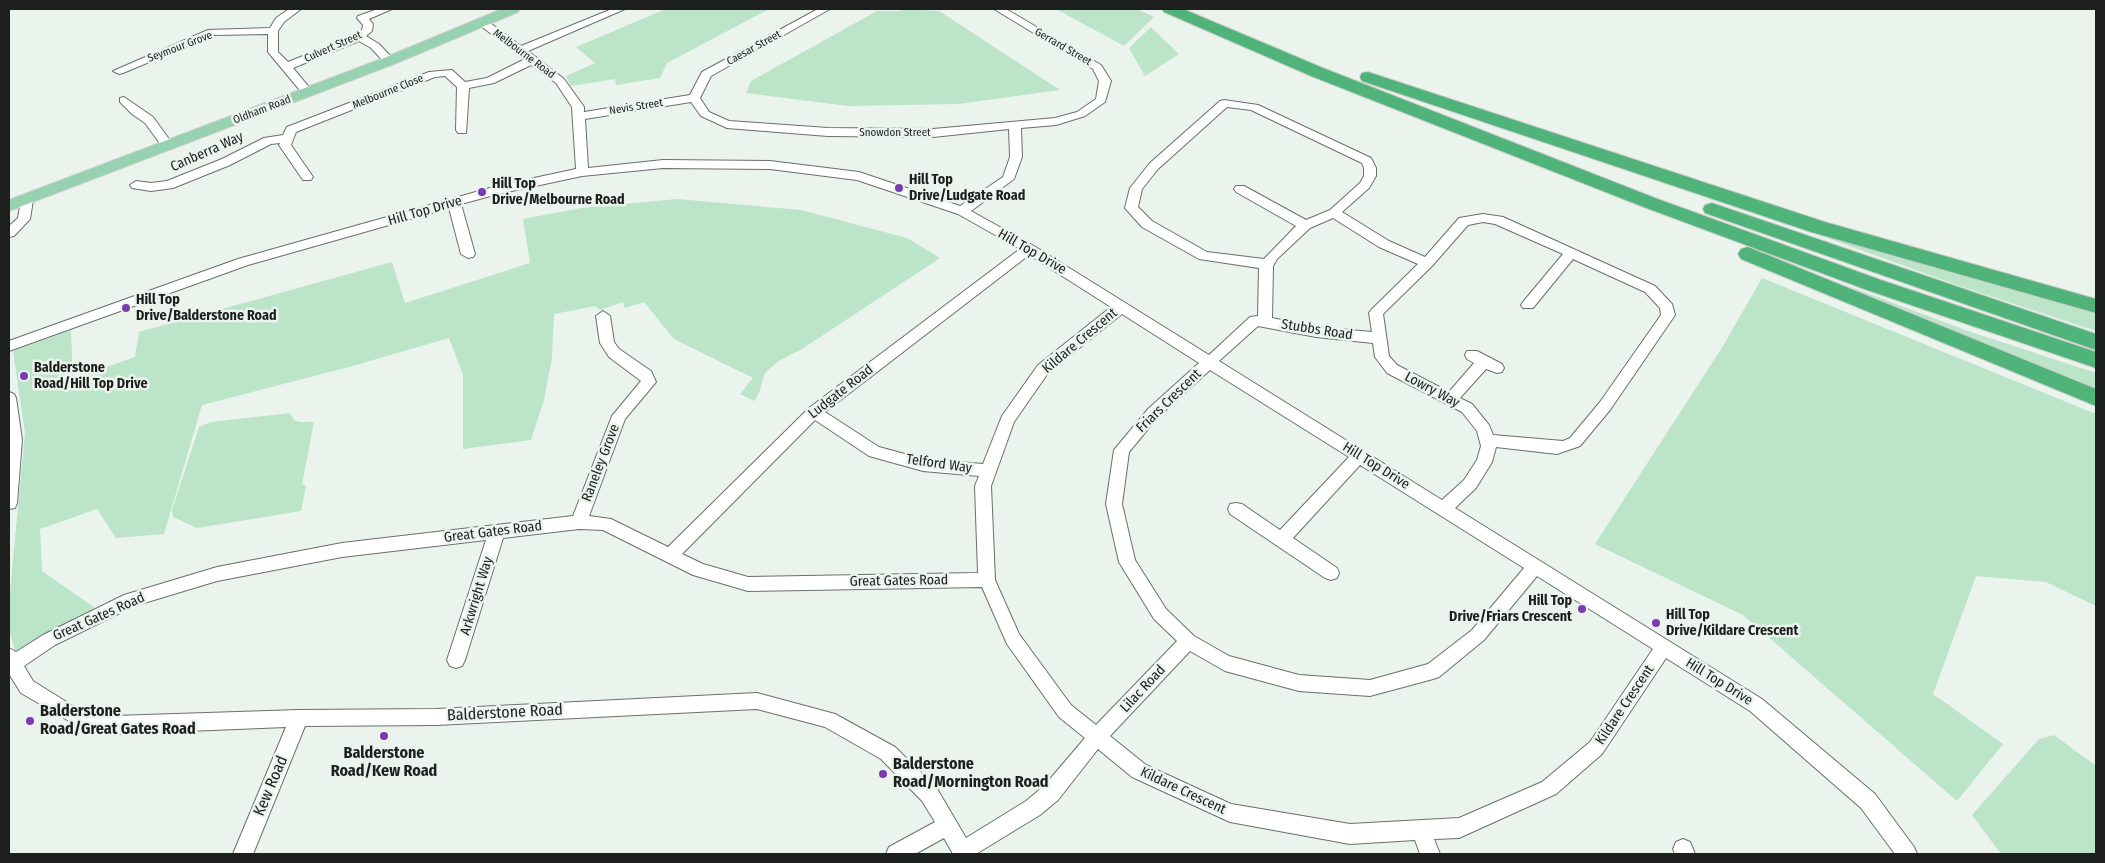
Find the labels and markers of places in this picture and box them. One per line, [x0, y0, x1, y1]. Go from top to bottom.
place label: Hill Top Drive/Ludgate Road [909, 172, 1025, 204]
place label: Hill Top Drive/Melbourne Road [492, 176, 625, 208]
marker: Hill Top Drive/Ludgate Road [893, 182, 905, 194]
marker: Hill Top Drive/Melbourne Road [476, 186, 488, 198]
place label: Hill Top Drive/Balderstone Road [136, 292, 277, 324]
marker: Hill Top Drive/Balderstone Road [120, 302, 132, 314]
place label: Balderstone Road/Hill Top Drive [34, 360, 147, 392]
marker: Balderstone Road/Hill Top Drive [18, 370, 30, 382]
place label: Hill Top Drive/Friars Crescent [1449, 593, 1572, 626]
marker: Hill Top Drive/Friars Crescent [1576, 603, 1588, 615]
place label: Hill Top Drive/Kildare Crescent [1666, 607, 1798, 640]
marker: Hill Top Drive/Kildare Crescent [1650, 617, 1662, 629]
place label: Balderstone Road/Great Gates Road [40, 702, 196, 740]
marker: Balderstone Road/Great Gates Road [24, 715, 36, 727]
marker: Balderstone Road/Kew Road [378, 730, 390, 742]
place label: Balderstone Road/Kew Road [331, 744, 437, 782]
place label: Balderstone Road/Mornington Road [893, 755, 1049, 793]
marker: Balderstone Road/Mornington Road [877, 768, 889, 780]

